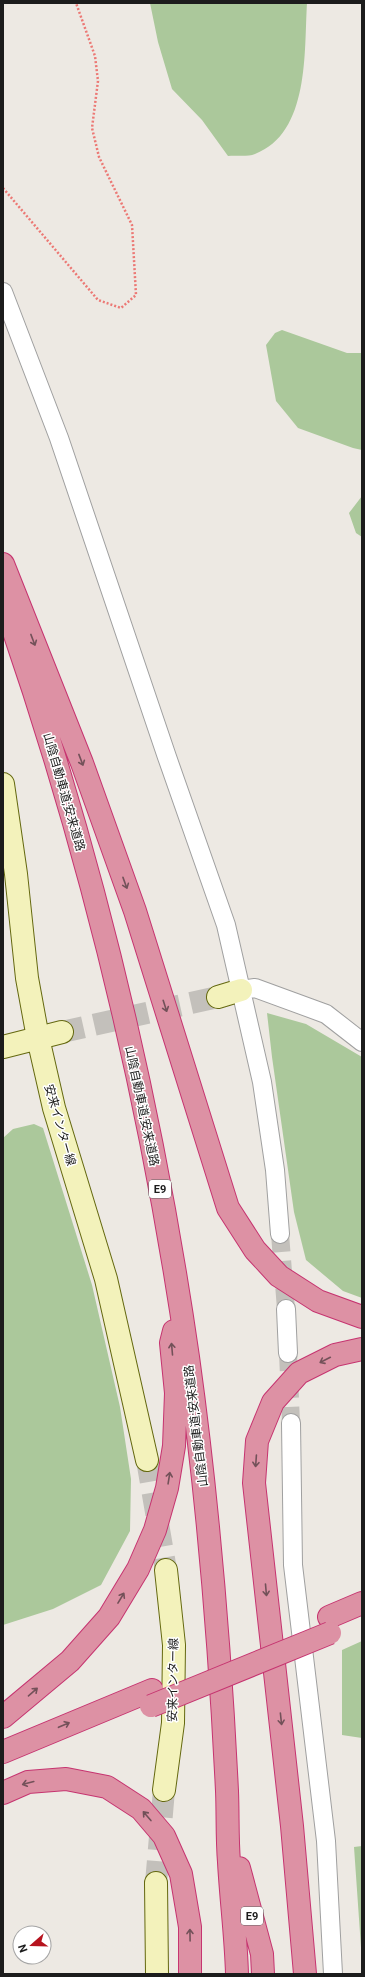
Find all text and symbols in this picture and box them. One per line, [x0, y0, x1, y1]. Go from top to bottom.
one-way arrow [29, 633, 37, 645]
street label: 山陰自動車道;安来道路 [40, 731, 88, 853]
one-way arrow [78, 754, 86, 766]
one-way arrow [121, 876, 129, 888]
one-way arrow [162, 1000, 169, 1013]
street label: 山陰自動車道;安来道路 [122, 1045, 162, 1167]
street label: 安来インター線 [42, 1083, 78, 1167]
road number: E9 [149, 1180, 171, 1198]
one-way arrow [168, 1343, 175, 1356]
one-way arrow [319, 1357, 331, 1364]
street label: 山陰自動車道;安来道路 [182, 1364, 210, 1488]
one-way arrow [252, 1454, 259, 1467]
one-way arrow [165, 1472, 173, 1485]
one-way arrow [262, 1583, 269, 1596]
one-way arrow [117, 1592, 125, 1604]
street label: 安来インター線 [165, 1638, 181, 1722]
one-way arrow [28, 1688, 38, 1697]
one-way arrow [277, 1713, 284, 1726]
one-way arrow [58, 1721, 70, 1729]
one-way arrow [21, 1780, 34, 1788]
one-way arrow [142, 1810, 151, 1821]
road number: E9 [241, 1907, 263, 1925]
north arrow [12, 1925, 52, 1965]
one-way arrow [186, 1929, 194, 1942]
text: N [16, 1942, 31, 1954]

